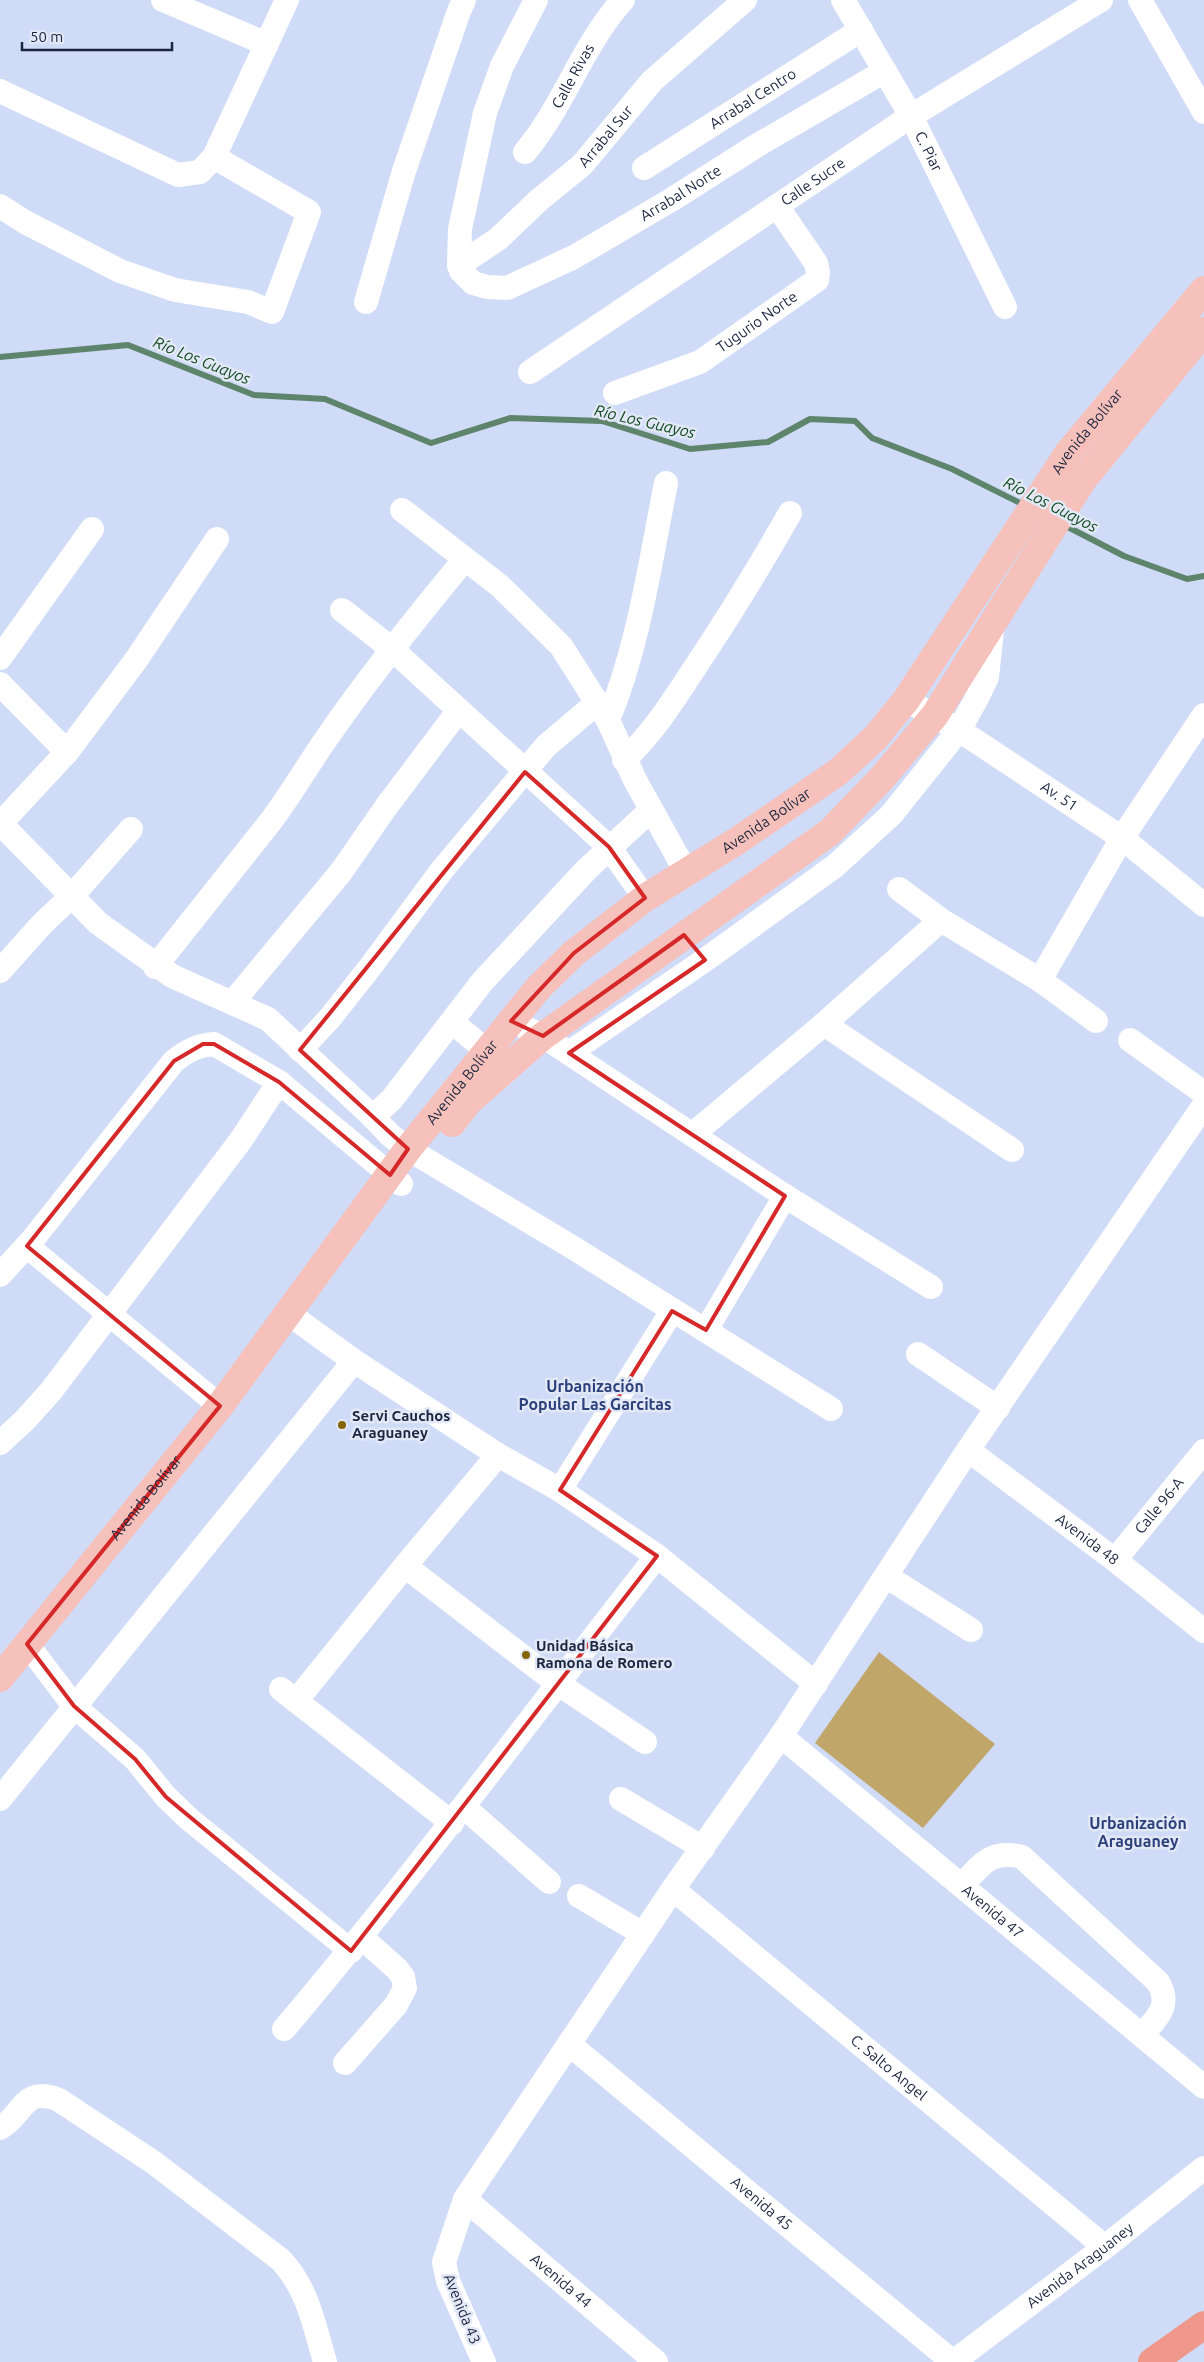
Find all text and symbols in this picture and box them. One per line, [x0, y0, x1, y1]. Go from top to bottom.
scale bar [22, 20, 172, 52]
text: 50 m [30, 28, 63, 45]
street label: Calle Rivas [548, 41, 597, 111]
street label: Arrabal Centro [706, 65, 799, 132]
street label: Arrabal Sur [575, 102, 636, 170]
street label: C. Piar [912, 128, 946, 174]
street label: Calle Sucre [777, 154, 848, 209]
street label: Arrabal Norte [637, 161, 724, 224]
street label: Tugurio Norte [713, 288, 800, 356]
water label: Río Los Guayos [151, 332, 253, 388]
street label: Avenida Bolívar [1048, 385, 1126, 477]
water label: Río Los Guayos [593, 401, 698, 441]
water label: Río Los Guayos [1001, 473, 1101, 536]
street label: Av. 51 [1038, 778, 1081, 814]
street label: Avenida Bolívar [718, 784, 814, 856]
street label: Avenida Bolívar [422, 1036, 501, 1128]
district label: Urbanización Popular Las Garcitas [519, 1377, 671, 1413]
place label: Servi Cauchos Araguaney [352, 1407, 450, 1441]
marker: Servi Cauchos Araguaney [336, 1419, 348, 1431]
street label: Avenida Bolívar [106, 1451, 185, 1543]
street label: Calle 96-A [1131, 1474, 1187, 1537]
street label: Avenida 48 [1053, 1510, 1122, 1568]
place label: Unidad Básica Ramona de Romero [536, 1637, 673, 1671]
marker: Unidad Básica Ramona de Romero [520, 1649, 532, 1661]
district label: Urbanización Araguaney [1089, 1814, 1187, 1850]
street label: Avenida 47 [959, 1881, 1027, 1941]
street label: C. Salto Angel [847, 2031, 930, 2104]
street label: Avenida 45 [728, 2173, 796, 2233]
street label: Avenida Araguaney [1023, 2219, 1136, 2311]
street label: Avenida 44 [527, 2250, 595, 2311]
street label: Avenida 43 [441, 2271, 484, 2346]

